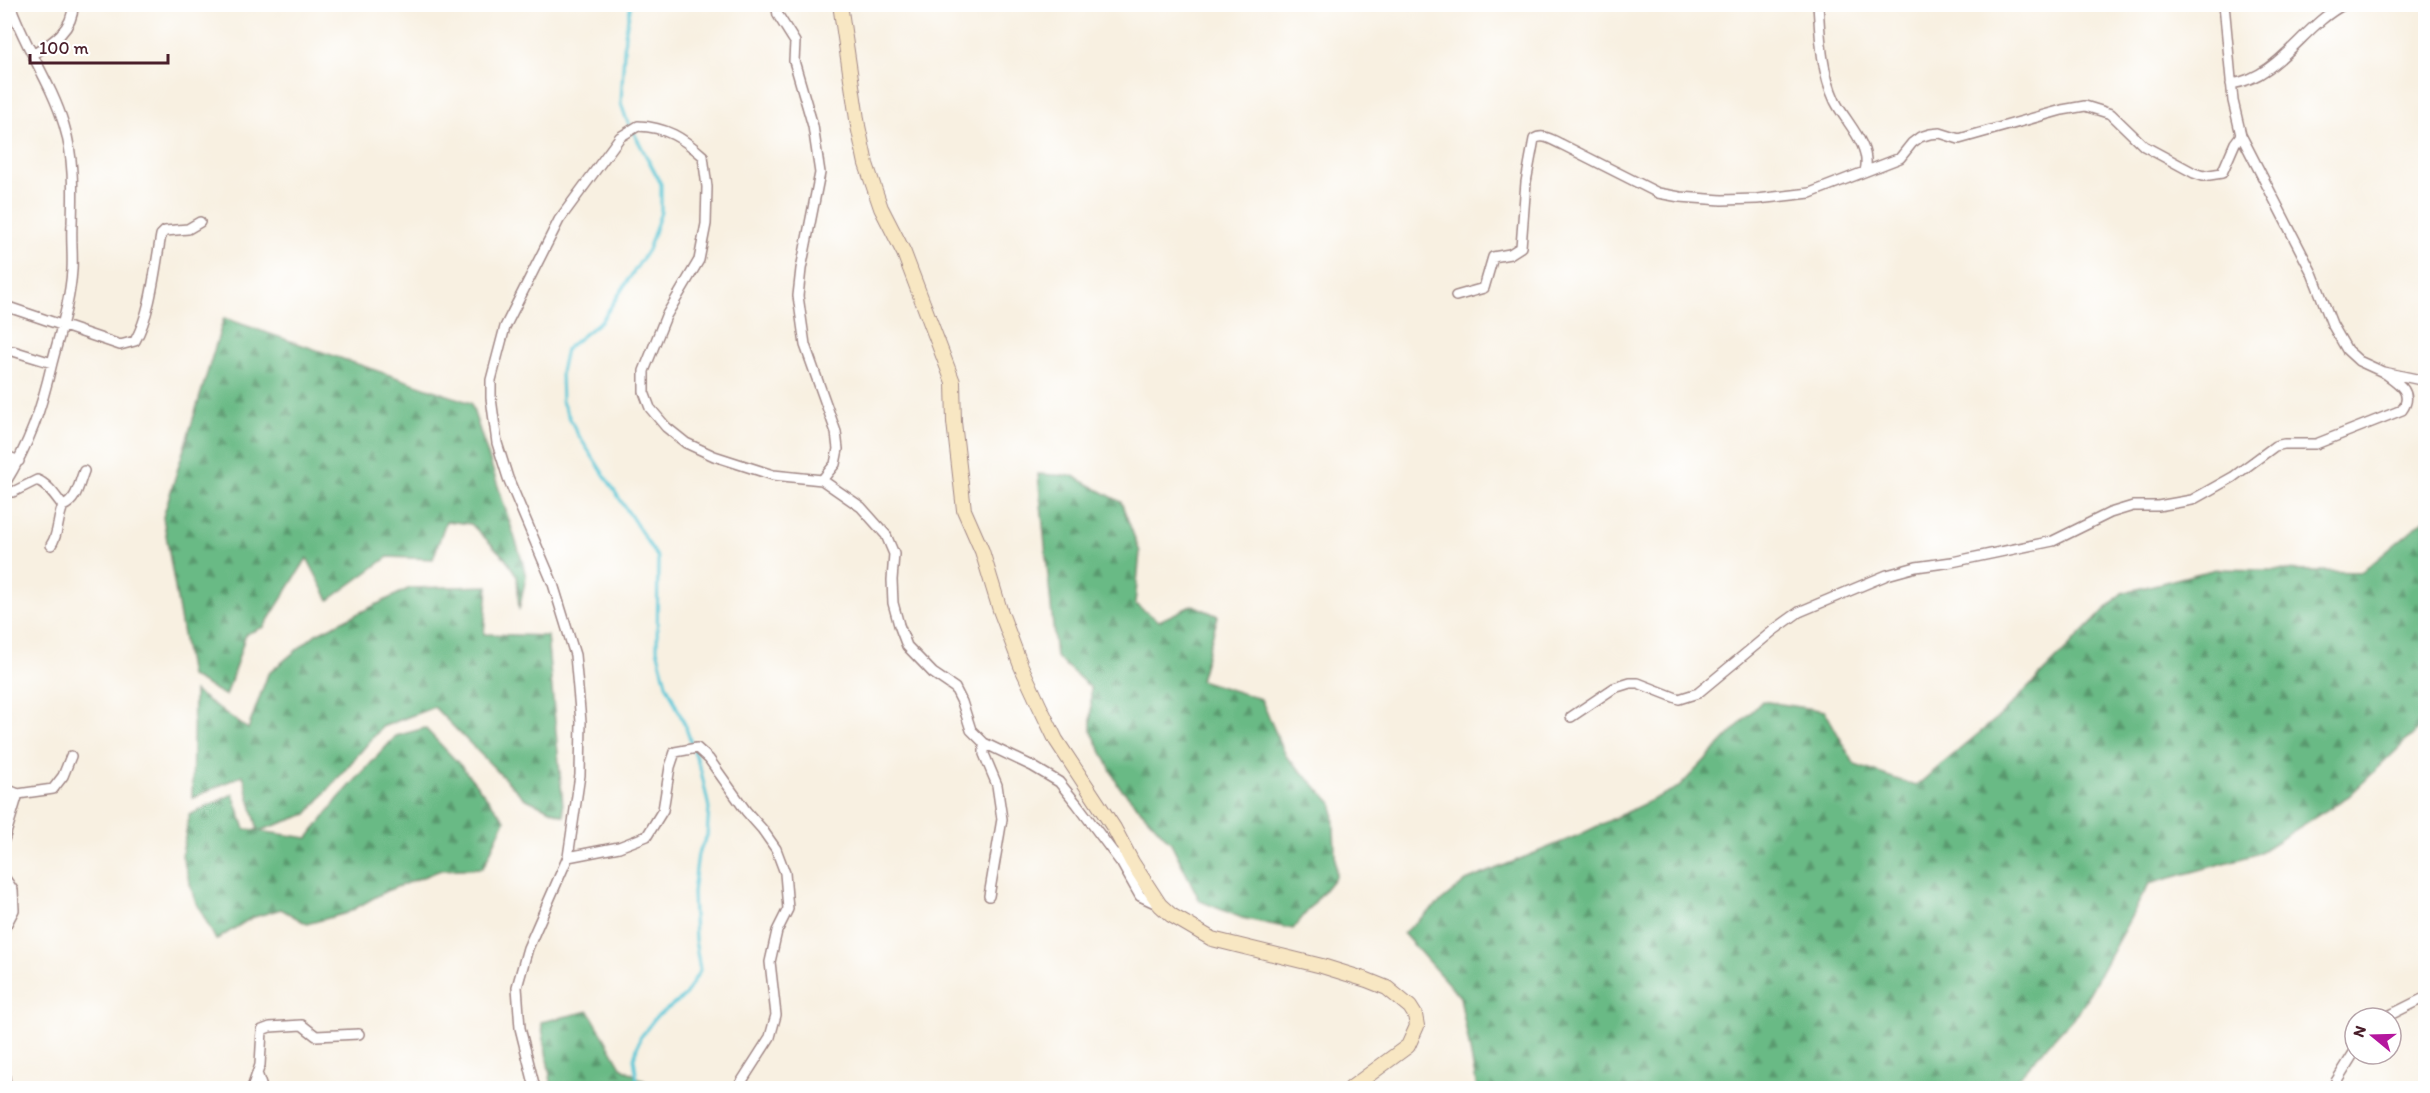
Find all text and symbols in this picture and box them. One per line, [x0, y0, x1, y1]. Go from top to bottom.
scale bar [30, 27, 168, 65]
text: 100 m [39, 37, 89, 59]
north arrow [2343, 1006, 2403, 1066]
text: N [2349, 1023, 2370, 1039]

